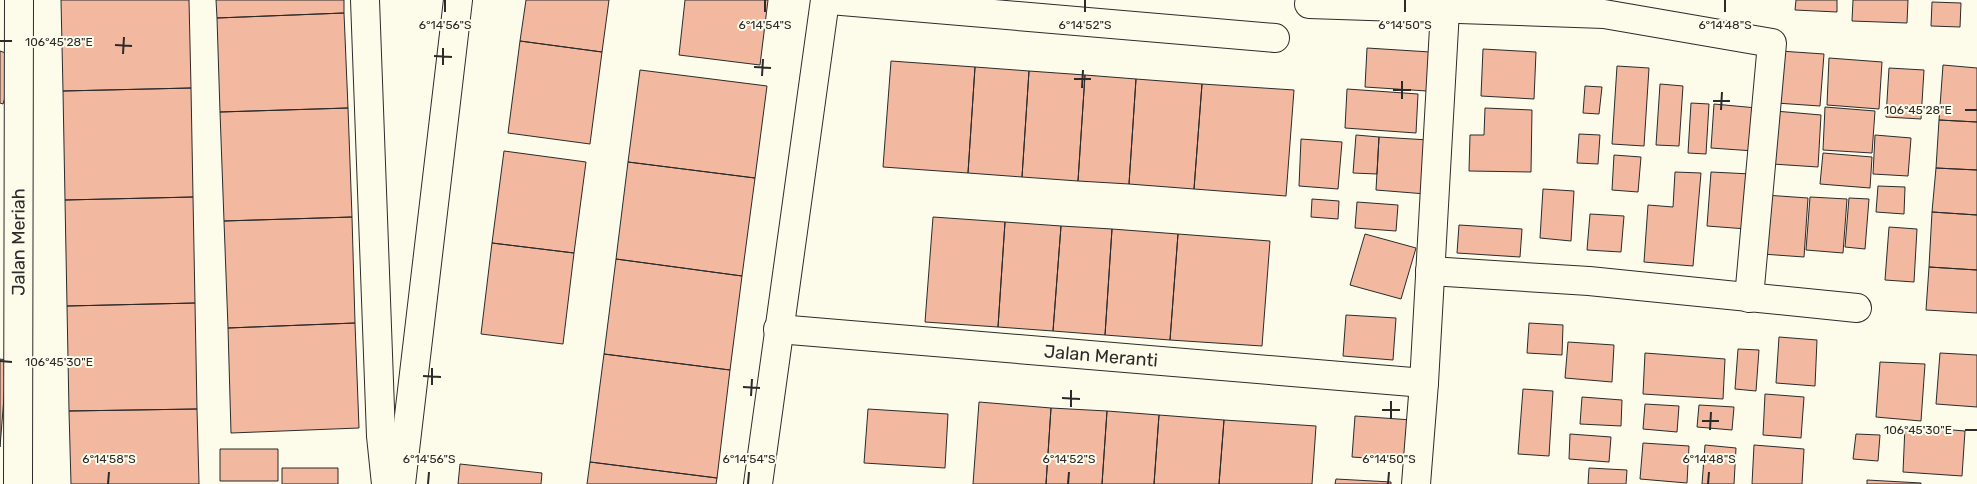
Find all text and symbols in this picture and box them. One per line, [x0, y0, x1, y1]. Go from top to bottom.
text: 6°14'56"S [419, 18, 471, 32]
text: 6°14'54"S [738, 18, 792, 32]
text: 6°14'52"S [1059, 18, 1111, 32]
text: 6°14'50"S [1378, 18, 1432, 32]
text: 6°14'48"S [1698, 18, 1752, 32]
text: 106°45'28"E [25, 35, 93, 49]
text: 106°45'28"E [1884, 103, 1952, 117]
street label: Jalan Meriah [7, 188, 30, 296]
street label: Jalan Meranti [1043, 340, 1159, 372]
text: 106°45'30"E [25, 355, 93, 369]
text: 106°45'30"E [1884, 423, 1952, 437]
text: 6°14'58"S [82, 452, 136, 466]
text: 6°14'56"S [403, 452, 455, 466]
text: 6°14'54"S [722, 452, 776, 466]
text: 6°14'52"S [1043, 452, 1095, 466]
text: 6°14'50"S [1362, 452, 1416, 466]
text: 6°14'48"S [1682, 452, 1736, 466]

